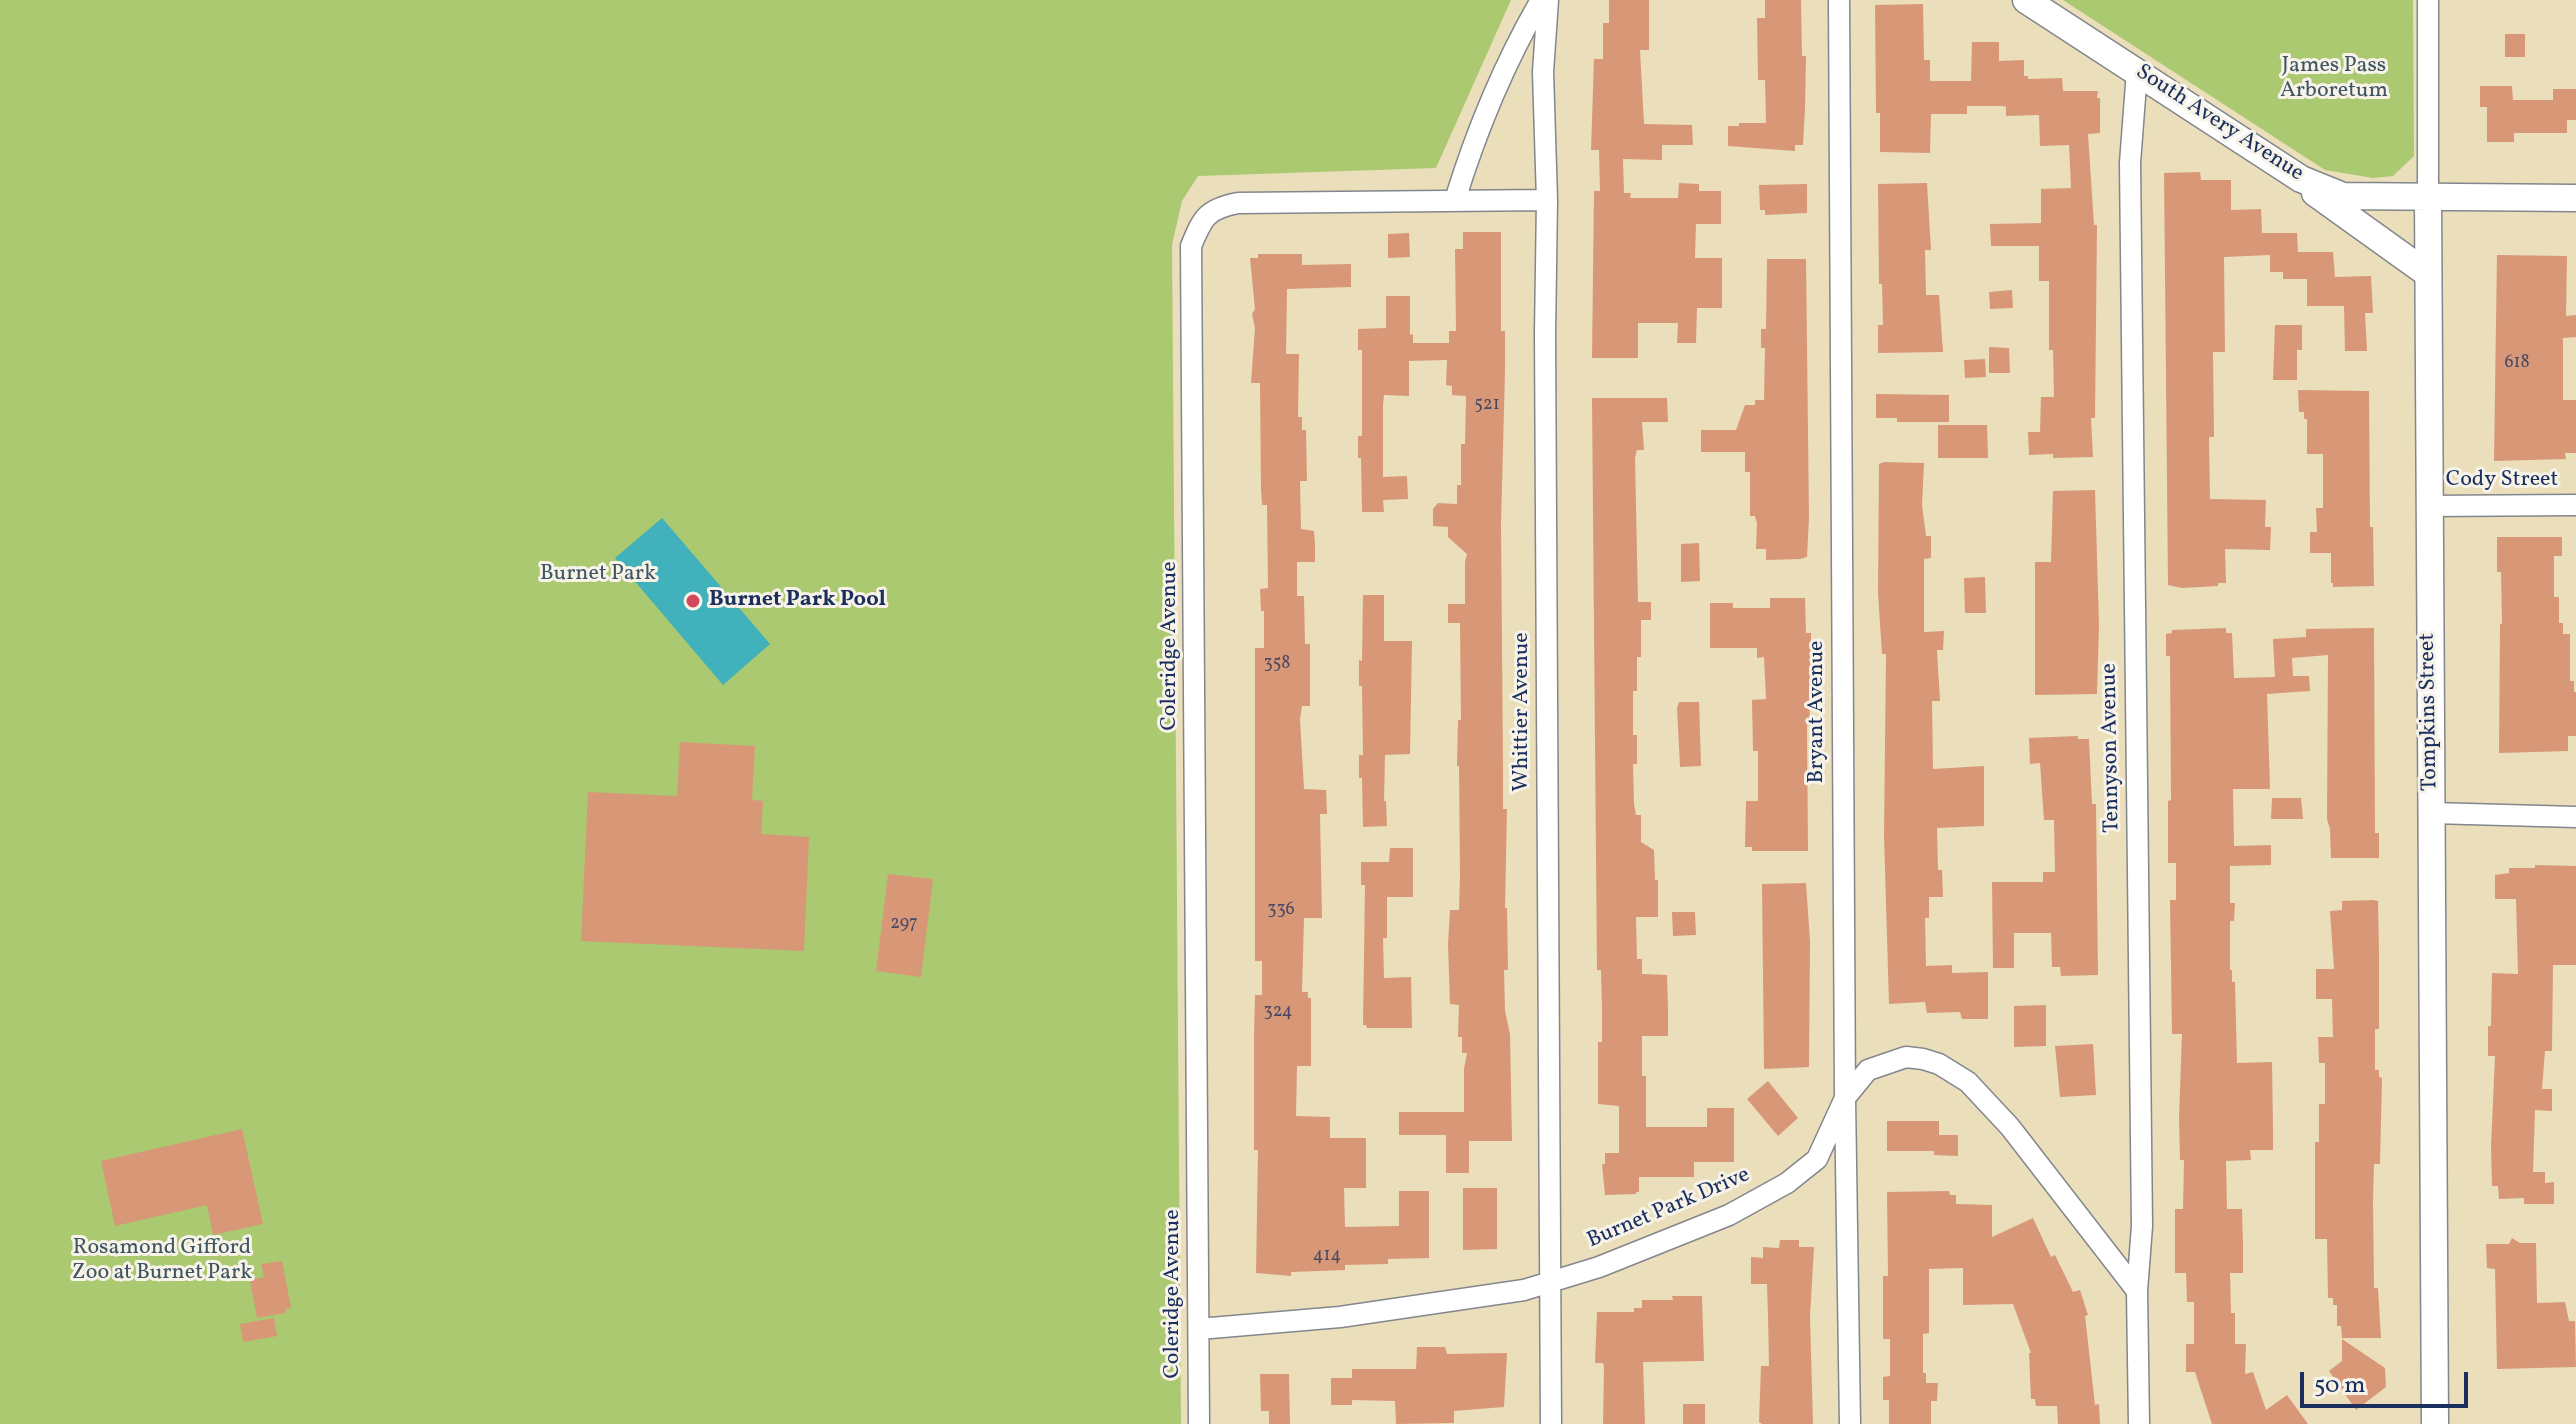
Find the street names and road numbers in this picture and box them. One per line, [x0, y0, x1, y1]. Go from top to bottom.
street label: South Avery Avenue [2130, 60, 2308, 188]
street label: Cody Street [2446, 468, 2558, 494]
street label: Coleridge Avenue [1158, 561, 1184, 731]
street label: Whittier Avenue [1510, 632, 1536, 792]
street label: Tompkins Street [2415, 633, 2445, 791]
street label: Bryant Avenue [1805, 641, 1831, 783]
street label: Tennyson Avenue [2097, 663, 2127, 833]
street label: Burnet Park Drive [1584, 1163, 1754, 1255]
street label: Coleridge Avenue [1161, 1209, 1187, 1379]

